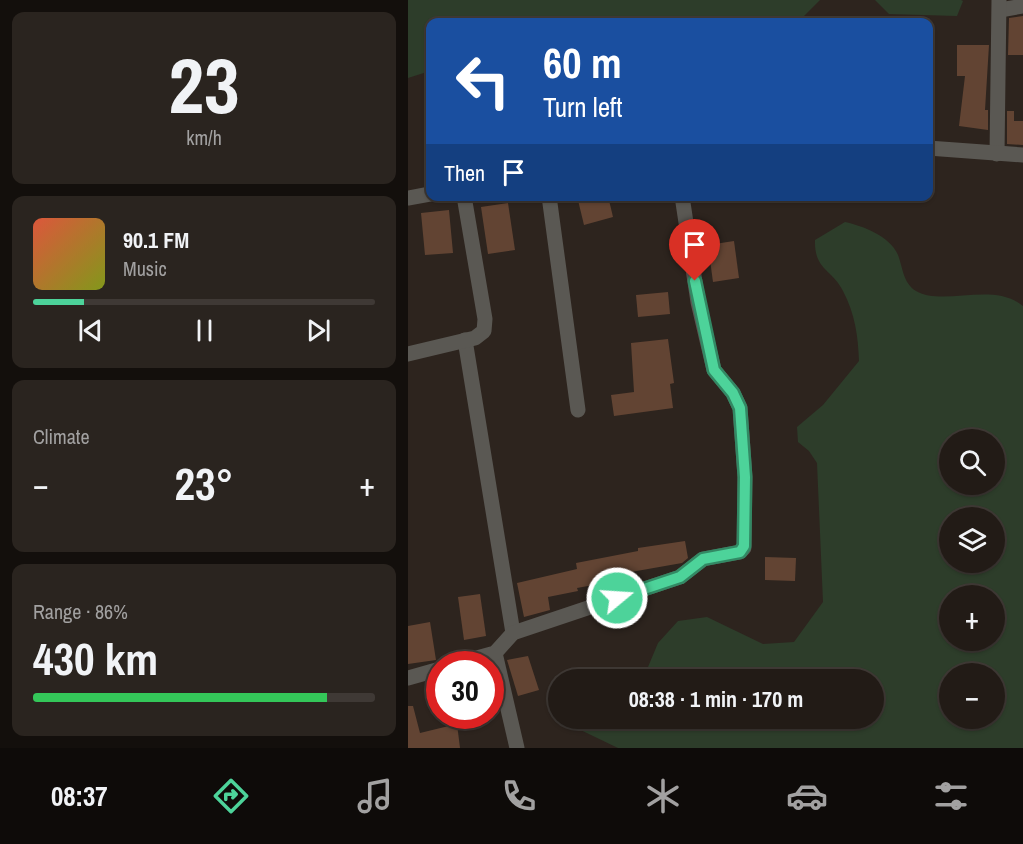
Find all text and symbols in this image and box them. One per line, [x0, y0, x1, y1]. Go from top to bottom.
text: 23 [168, 32, 240, 137]
text: 60 m [543, 35, 622, 91]
icon: left [444, 42, 522, 120]
text: Turn left [543, 89, 622, 125]
text: km/h [186, 124, 222, 151]
icon: arrive [497, 156, 530, 189]
text: Then [444, 158, 485, 188]
pin [669, 219, 720, 281]
text: 90.1 FM [123, 225, 189, 255]
icon: arrive [678, 228, 711, 261]
text: Music [123, 255, 167, 282]
icon: previous [74, 314, 107, 347]
icon: pause [188, 314, 221, 347]
icon: next [302, 314, 335, 347]
text: Climate [33, 423, 90, 450]
map controls [939, 429, 1005, 729]
button: search [939, 429, 1005, 495]
text: 23° [174, 453, 234, 514]
text: − [33, 462, 49, 506]
text: + [359, 462, 375, 506]
button: layers [939, 507, 1005, 573]
position arrow [585, 566, 649, 630]
button: + [939, 585, 1005, 651]
text: Range · 86% [33, 598, 128, 625]
text: 430 km [33, 628, 158, 689]
speed limit sign: 30 [426, 651, 504, 729]
button: − [939, 663, 1005, 729]
text: 08:38 · 1 min · 170 m [629, 684, 803, 714]
icon: directions [210, 775, 252, 817]
icon: music [354, 775, 396, 817]
icon: phone [498, 775, 540, 817]
icon: climate [642, 775, 684, 817]
icon: car [786, 775, 828, 817]
icon: filters [930, 775, 972, 817]
text: 08:37 [51, 778, 108, 814]

